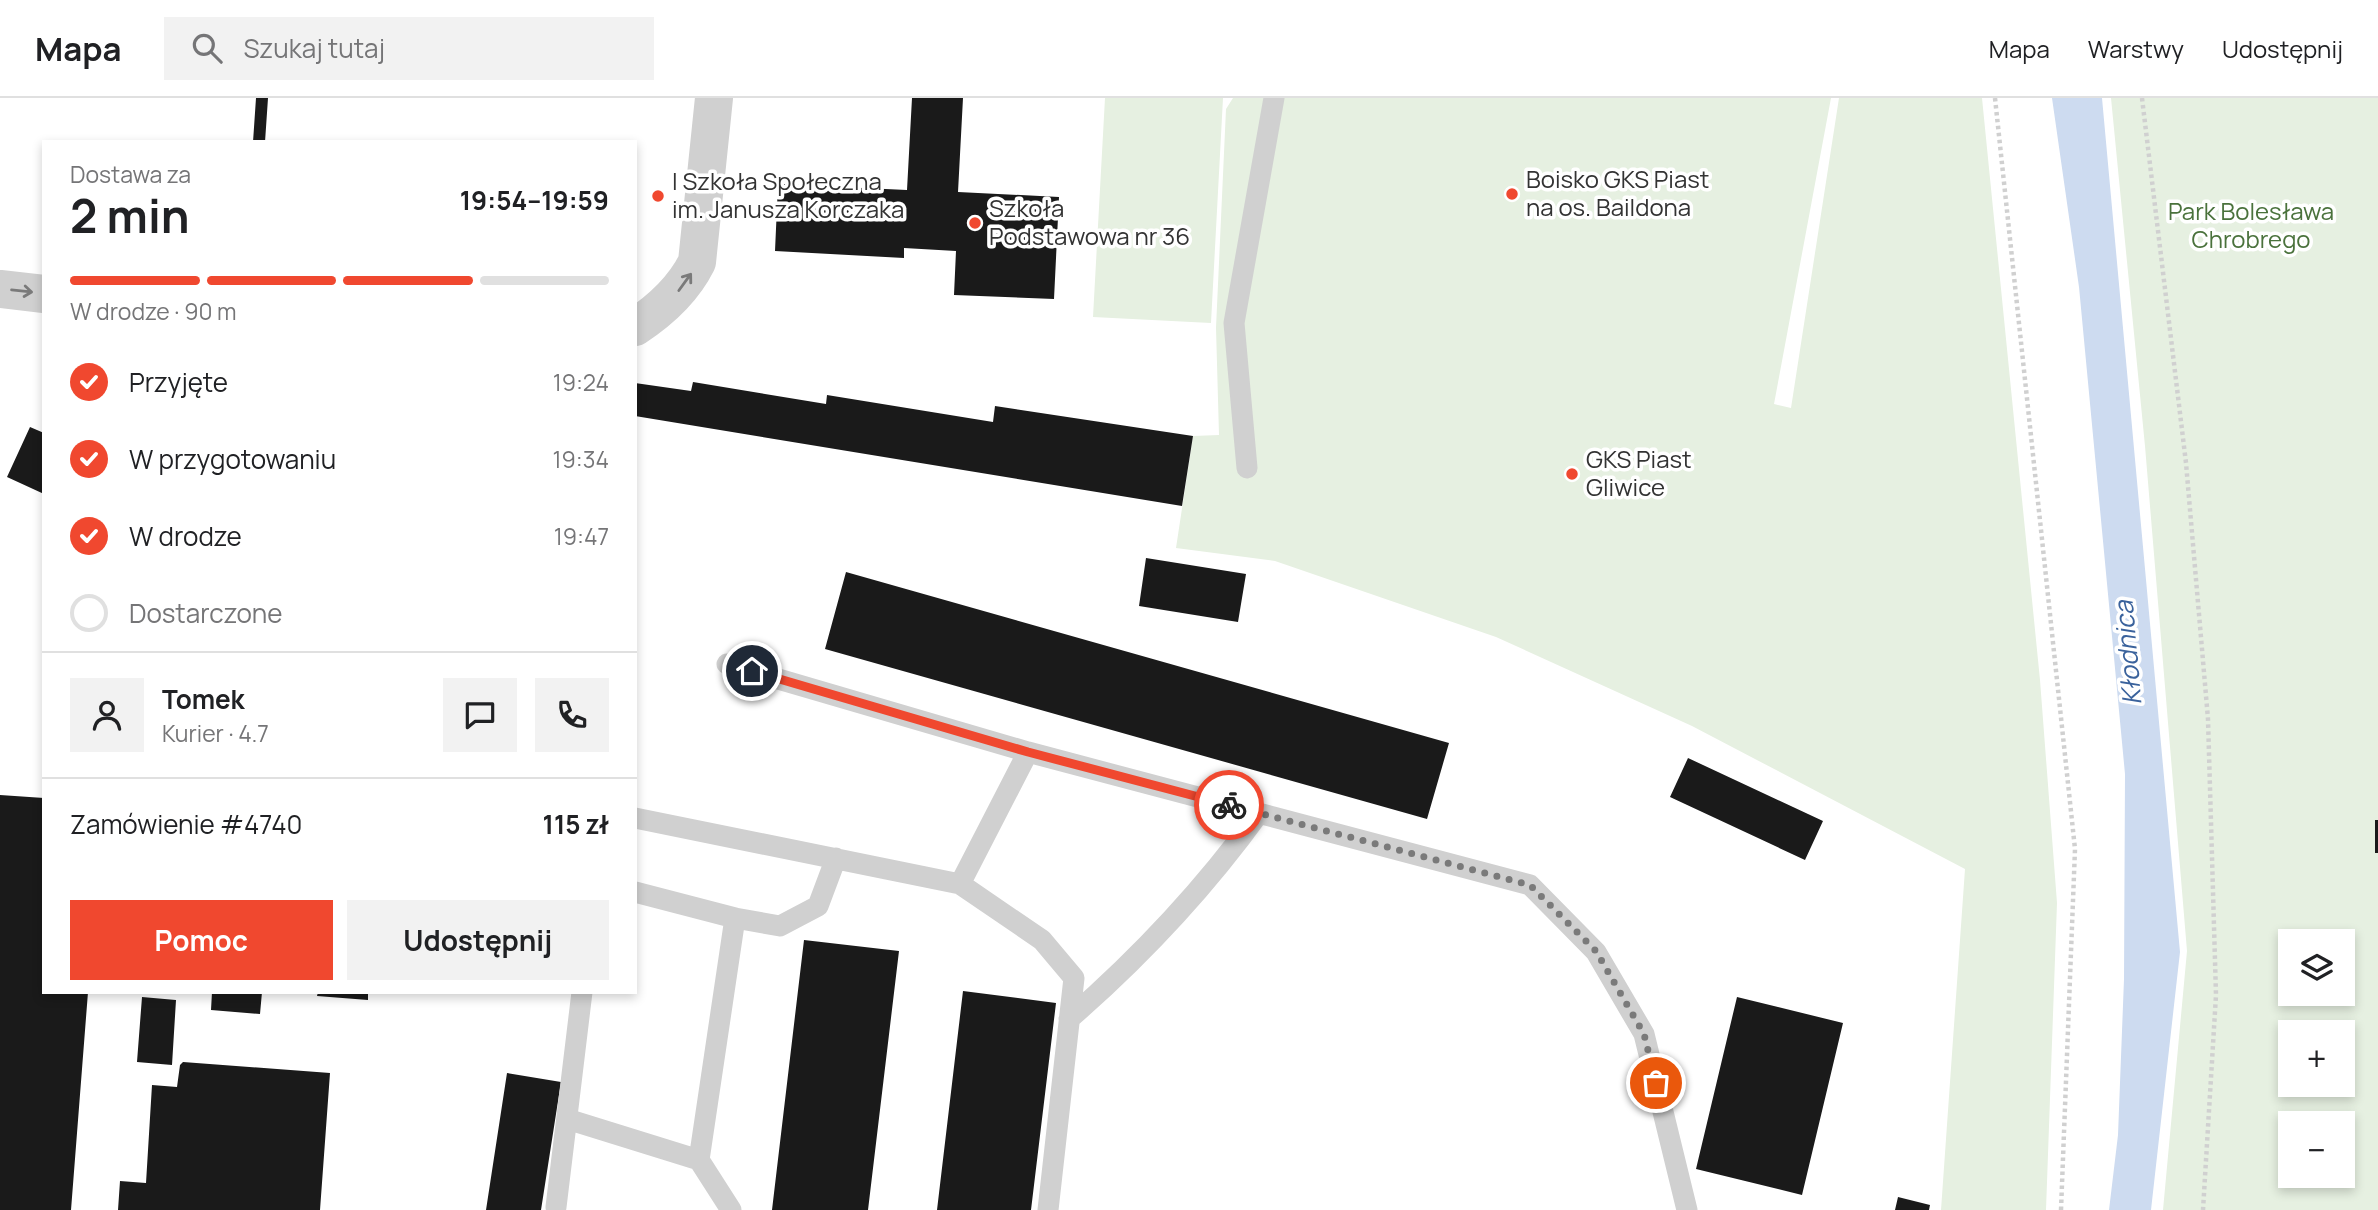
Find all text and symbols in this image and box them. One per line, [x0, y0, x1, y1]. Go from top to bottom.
search box [164, 17, 654, 80]
text: Mapa [35, 26, 122, 71]
icon: search [188, 29, 226, 67]
text: Szukaj tutaj [244, 30, 385, 66]
text: Mapa [1989, 32, 2050, 65]
text: Warstwy [2088, 32, 2184, 65]
text: Udostępnij [2222, 32, 2343, 65]
text: Dostawa za [70, 158, 191, 190]
place label: Boisko GKS Piast na os. Baildona [1526, 162, 1709, 223]
place label: I Szkoła Społeczna im. Janusza Korczaka [672, 164, 904, 225]
text: 19:54–19:59 [460, 182, 609, 218]
text: 2 min [70, 184, 190, 247]
marker: Boisko GKS Piast na os. Baildona [1504, 186, 1520, 202]
marker: I Szkoła Społeczna im. Janusza Korczaka [650, 188, 666, 204]
place label: Szkoła Podstawowa nr 36 [989, 191, 1190, 252]
park label: Park Bolesława Chrobrego [2168, 194, 2334, 255]
marker: Szkoła Podstawowa nr 36 [967, 215, 983, 231]
one-way arrow [677, 272, 692, 291]
one-way arrow [10, 285, 33, 298]
text: W drodze · 90 m [70, 295, 237, 327]
icon: check [70, 363, 108, 401]
text: Przyjęte [129, 364, 228, 400]
text: 19:24 [553, 366, 609, 398]
icon: check [70, 440, 108, 478]
text: W przygotowaniu [129, 441, 336, 477]
place label: GKS Piast Gliwice [1586, 442, 1692, 503]
text: 19:34 [553, 443, 609, 475]
marker: GKS Piast Gliwice [1564, 466, 1580, 482]
icon: check [70, 517, 108, 555]
text: W drodze [129, 518, 242, 554]
text: 19:47 [554, 520, 609, 552]
text: Dostarczone [129, 595, 282, 631]
water label: Kłodnica [2104, 598, 2149, 707]
pin [722, 641, 782, 701]
icon: home [733, 652, 771, 690]
button: person [70, 678, 144, 752]
button: chat [443, 678, 517, 752]
button: phone [535, 678, 609, 752]
text: Tomek [162, 681, 245, 717]
text: Kurier · 4.7 [162, 717, 269, 749]
courier [1194, 770, 1264, 840]
icon: bike [1210, 786, 1248, 824]
text: Zamówienie #4740 [70, 806, 302, 842]
text: 115 zł [543, 806, 609, 842]
button: Pomoc [70, 900, 333, 980]
button: Udostępnij [347, 900, 609, 980]
map controls [2278, 929, 2355, 1188]
button: layers [2278, 929, 2355, 1006]
button: + [2278, 1020, 2355, 1097]
pin [1626, 1053, 1686, 1113]
icon: bag [1637, 1064, 1675, 1102]
button: − [2278, 1111, 2355, 1188]

